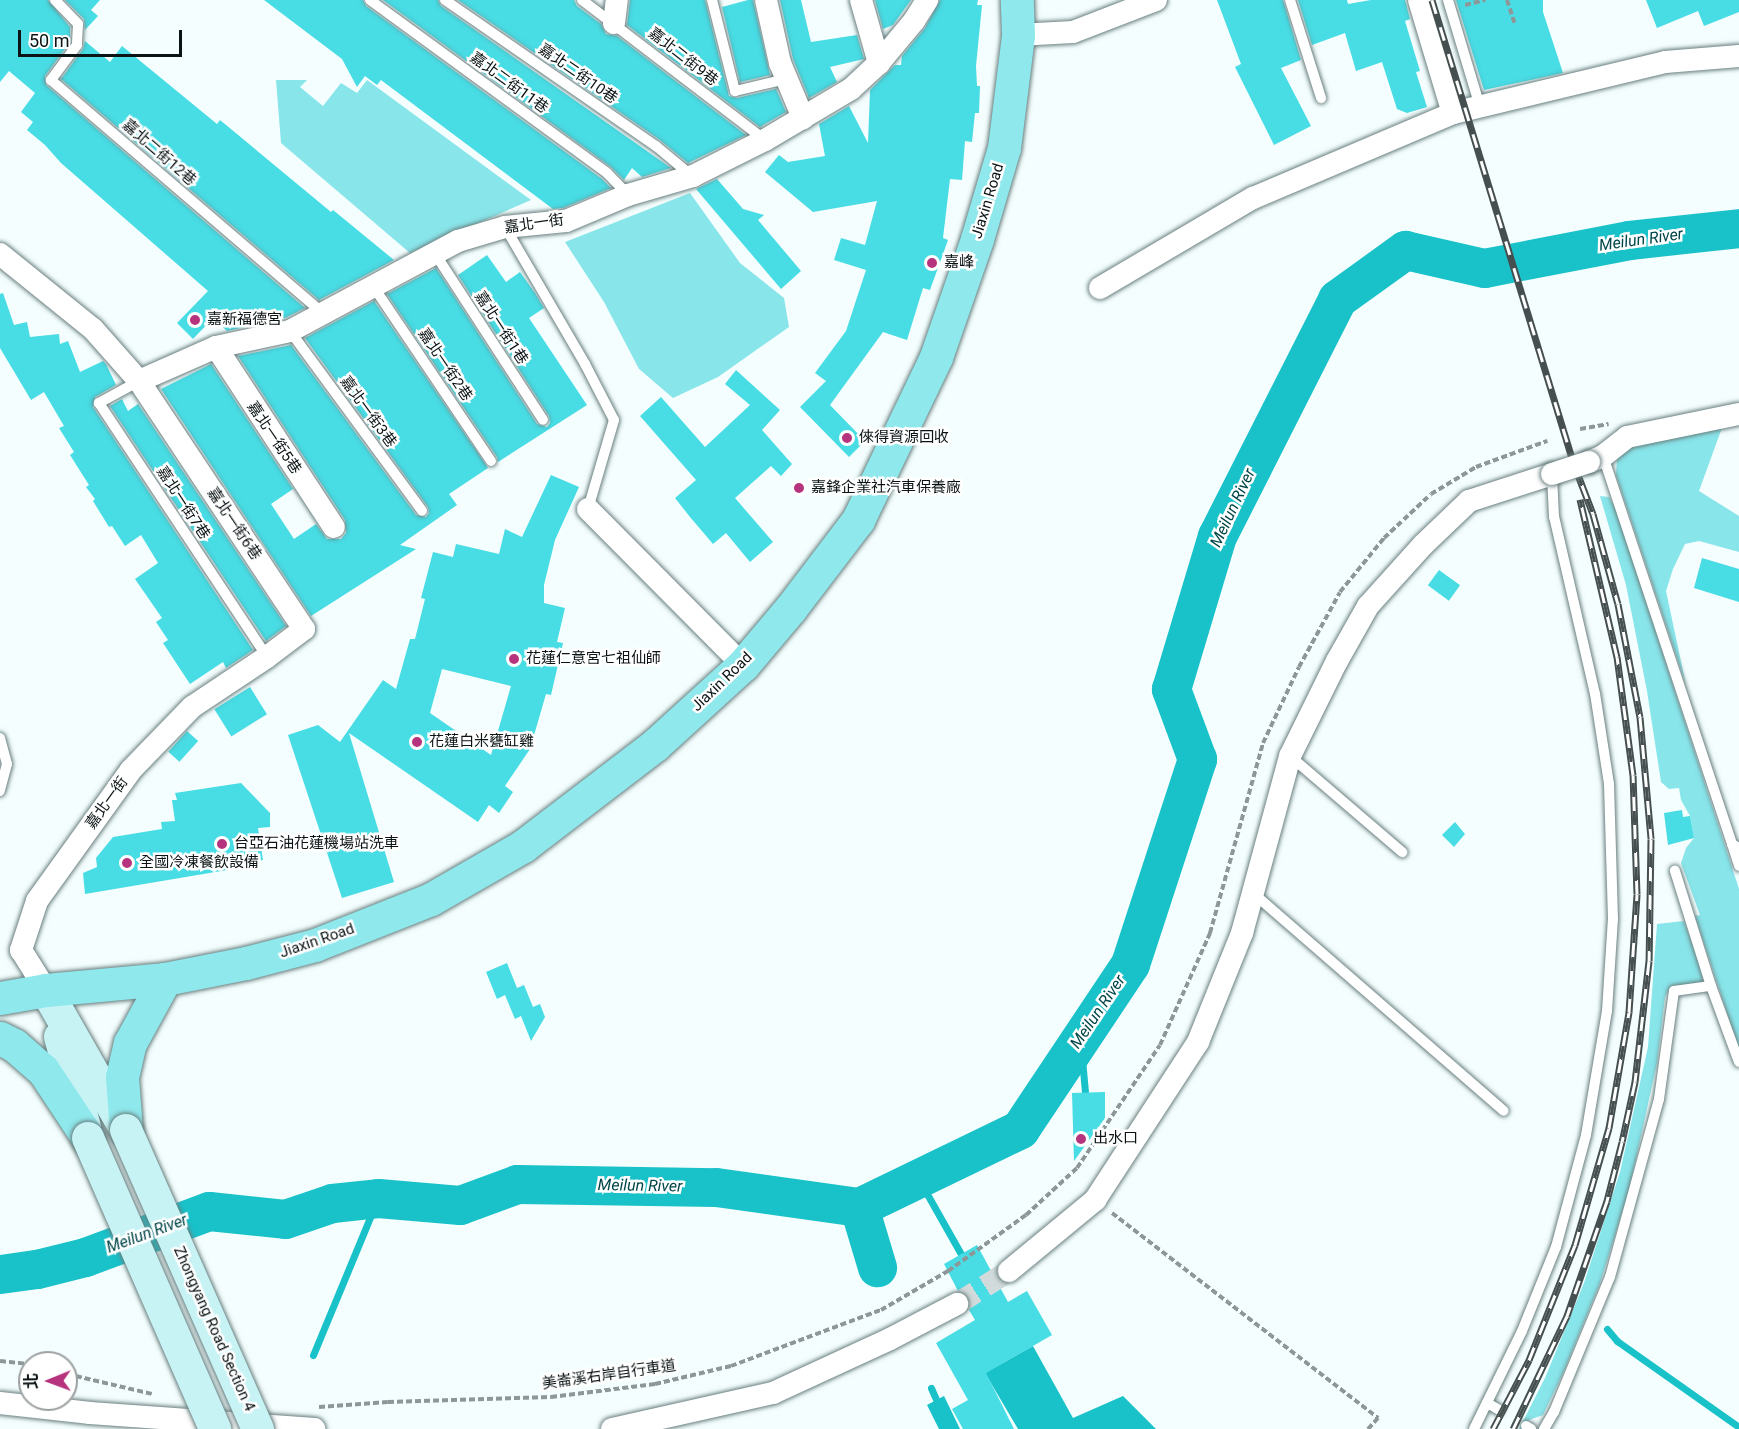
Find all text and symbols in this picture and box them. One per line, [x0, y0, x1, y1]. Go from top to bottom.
scale bar [21, 18, 184, 56]
street label: 嘉北二街9巷 [645, 24, 721, 90]
text: 50 m [29, 30, 69, 51]
street label: 嘉北二街10巷 [535, 40, 621, 108]
street label: 嘉北二街11巷 [467, 49, 551, 117]
street label: 嘉北二街12巷 [118, 116, 200, 190]
street label: Jiaxin Road [968, 161, 1008, 241]
street label: 嘉北一街 [503, 211, 565, 237]
water label: Meilun River [1598, 225, 1684, 255]
place label: 嘉峰 [944, 254, 974, 272]
marker: 嘉峰 [925, 256, 939, 270]
street label: 嘉北一街1巷 [471, 288, 531, 368]
place label: 嘉新福德宮 [207, 311, 282, 329]
marker: 嘉新福德宮 [188, 313, 202, 327]
street label: 嘉北一街2巷 [414, 325, 476, 405]
street label: 嘉北一街3巷 [336, 373, 400, 451]
street label: 嘉北一街5巷 [243, 398, 305, 478]
place label: 倈得資源回收 [859, 429, 949, 447]
marker: 倈得資源回收 [840, 431, 854, 445]
street label: 嘉北一街7巷 [153, 463, 213, 543]
water label: Meilun River [1206, 466, 1260, 550]
place label: 嘉鋒企業社汽車保養廠 [811, 479, 961, 497]
marker: 嘉鋒企業社汽車保養廠 [792, 481, 806, 495]
street label: 嘉北一街6巷 [203, 484, 265, 564]
street label: Jiaxin Road [688, 649, 756, 715]
place label: 花蓮仁意宮七祖仙師 [526, 650, 661, 668]
marker: 花蓮仁意宮七祖仙師 [507, 652, 521, 666]
place label: 花蓮白米甕缸雞 [429, 733, 534, 751]
marker: 花蓮白米甕缸雞 [410, 735, 424, 749]
street label: 嘉北一街 [82, 773, 132, 833]
place label: 台亞石油花蓮機場站洗車 [234, 835, 399, 853]
marker: 台亞石油花蓮機場站洗車 [215, 837, 229, 851]
place label: 全國冷凍餐飲設備 [139, 854, 259, 872]
marker: 全國冷凍餐飲設備 [120, 856, 134, 870]
street label: Jiaxin Road [277, 920, 357, 962]
water label: Meilun River [1066, 972, 1130, 1052]
place label: 出水口 [1093, 1130, 1138, 1148]
marker: 出水口 [1074, 1132, 1088, 1146]
water label: Meilun River [598, 1176, 682, 1196]
water label: Meilun River [104, 1211, 190, 1257]
street label: Zhongyang Road Section 4 [169, 1244, 259, 1414]
north arrow [18, 1351, 78, 1411]
street label: 美崙溪右岸自行車道 [541, 1357, 677, 1393]
text: 北 [22, 1373, 41, 1389]

